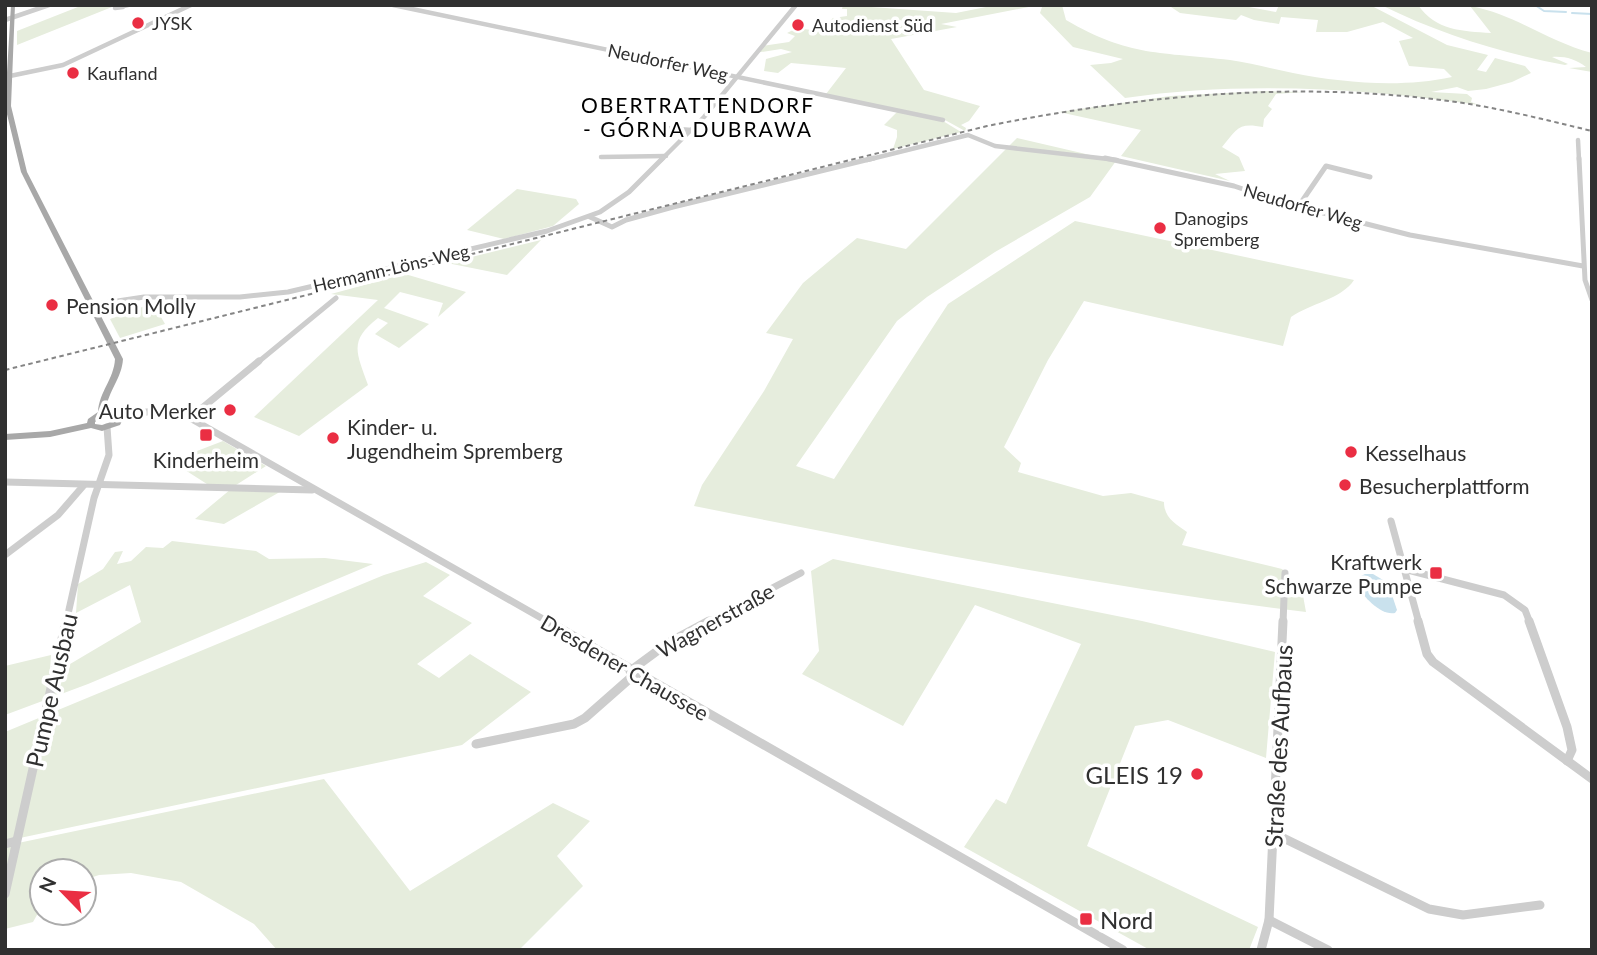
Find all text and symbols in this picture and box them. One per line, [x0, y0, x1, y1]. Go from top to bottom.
place label: JYSK [152, 12, 192, 34]
place label: Autodienst Süd [812, 14, 933, 36]
marker: JYSK [130, 15, 146, 31]
marker: Autodienst Süd [790, 17, 806, 33]
street label: Neudorfer Weg [606, 39, 730, 85]
place label: Kaufland [87, 62, 158, 84]
marker: Kaufland [65, 65, 81, 81]
district label: OBERTRATTENDORF - GÓRNA DUBRAWA [581, 92, 815, 141]
street label: Neudorfer Weg [1241, 179, 1365, 233]
place label: Danogips Spremberg [1174, 207, 1259, 250]
marker: Danogips Spremberg [1152, 220, 1168, 236]
street label: Hermann-Löns-Weg [311, 239, 471, 297]
place label: Pension Molly [66, 293, 196, 318]
marker: Pension Molly [44, 297, 60, 313]
place label: Auto Merker [99, 398, 216, 423]
marker: Auto Merker [222, 402, 238, 418]
place label: Kinder- u. Jugendheim Spremberg [347, 414, 563, 463]
marker: Kinderheim [198, 427, 214, 443]
marker: Kinder- u. Jugendheim Spremberg [325, 430, 341, 446]
place label: Kesselhaus [1365, 440, 1466, 465]
marker: Kesselhaus [1343, 444, 1359, 460]
place label: Kinderheim [153, 447, 259, 472]
place label: Besucherplattform [1359, 473, 1530, 498]
marker: Besucherplattform [1337, 477, 1353, 493]
place label: Kraftwerk Schwarze Pumpe [1264, 549, 1422, 598]
marker: Kraftwerk Schwarze Pumpe [1428, 565, 1444, 581]
street label: Wagnerstraße [652, 578, 778, 662]
street label: Dresdener Chaussee [537, 609, 713, 725]
street label: Pumpe Ausbau [19, 610, 83, 770]
street label: Straße des Aufbaus [1258, 644, 1298, 848]
place label: GLEIS 19 [1086, 760, 1183, 789]
marker: GLEIS 19 [1189, 766, 1205, 782]
north arrow [28, 857, 98, 927]
text: N [34, 873, 61, 896]
place label: Nord [1100, 905, 1153, 934]
marker: Nord [1078, 911, 1094, 927]

